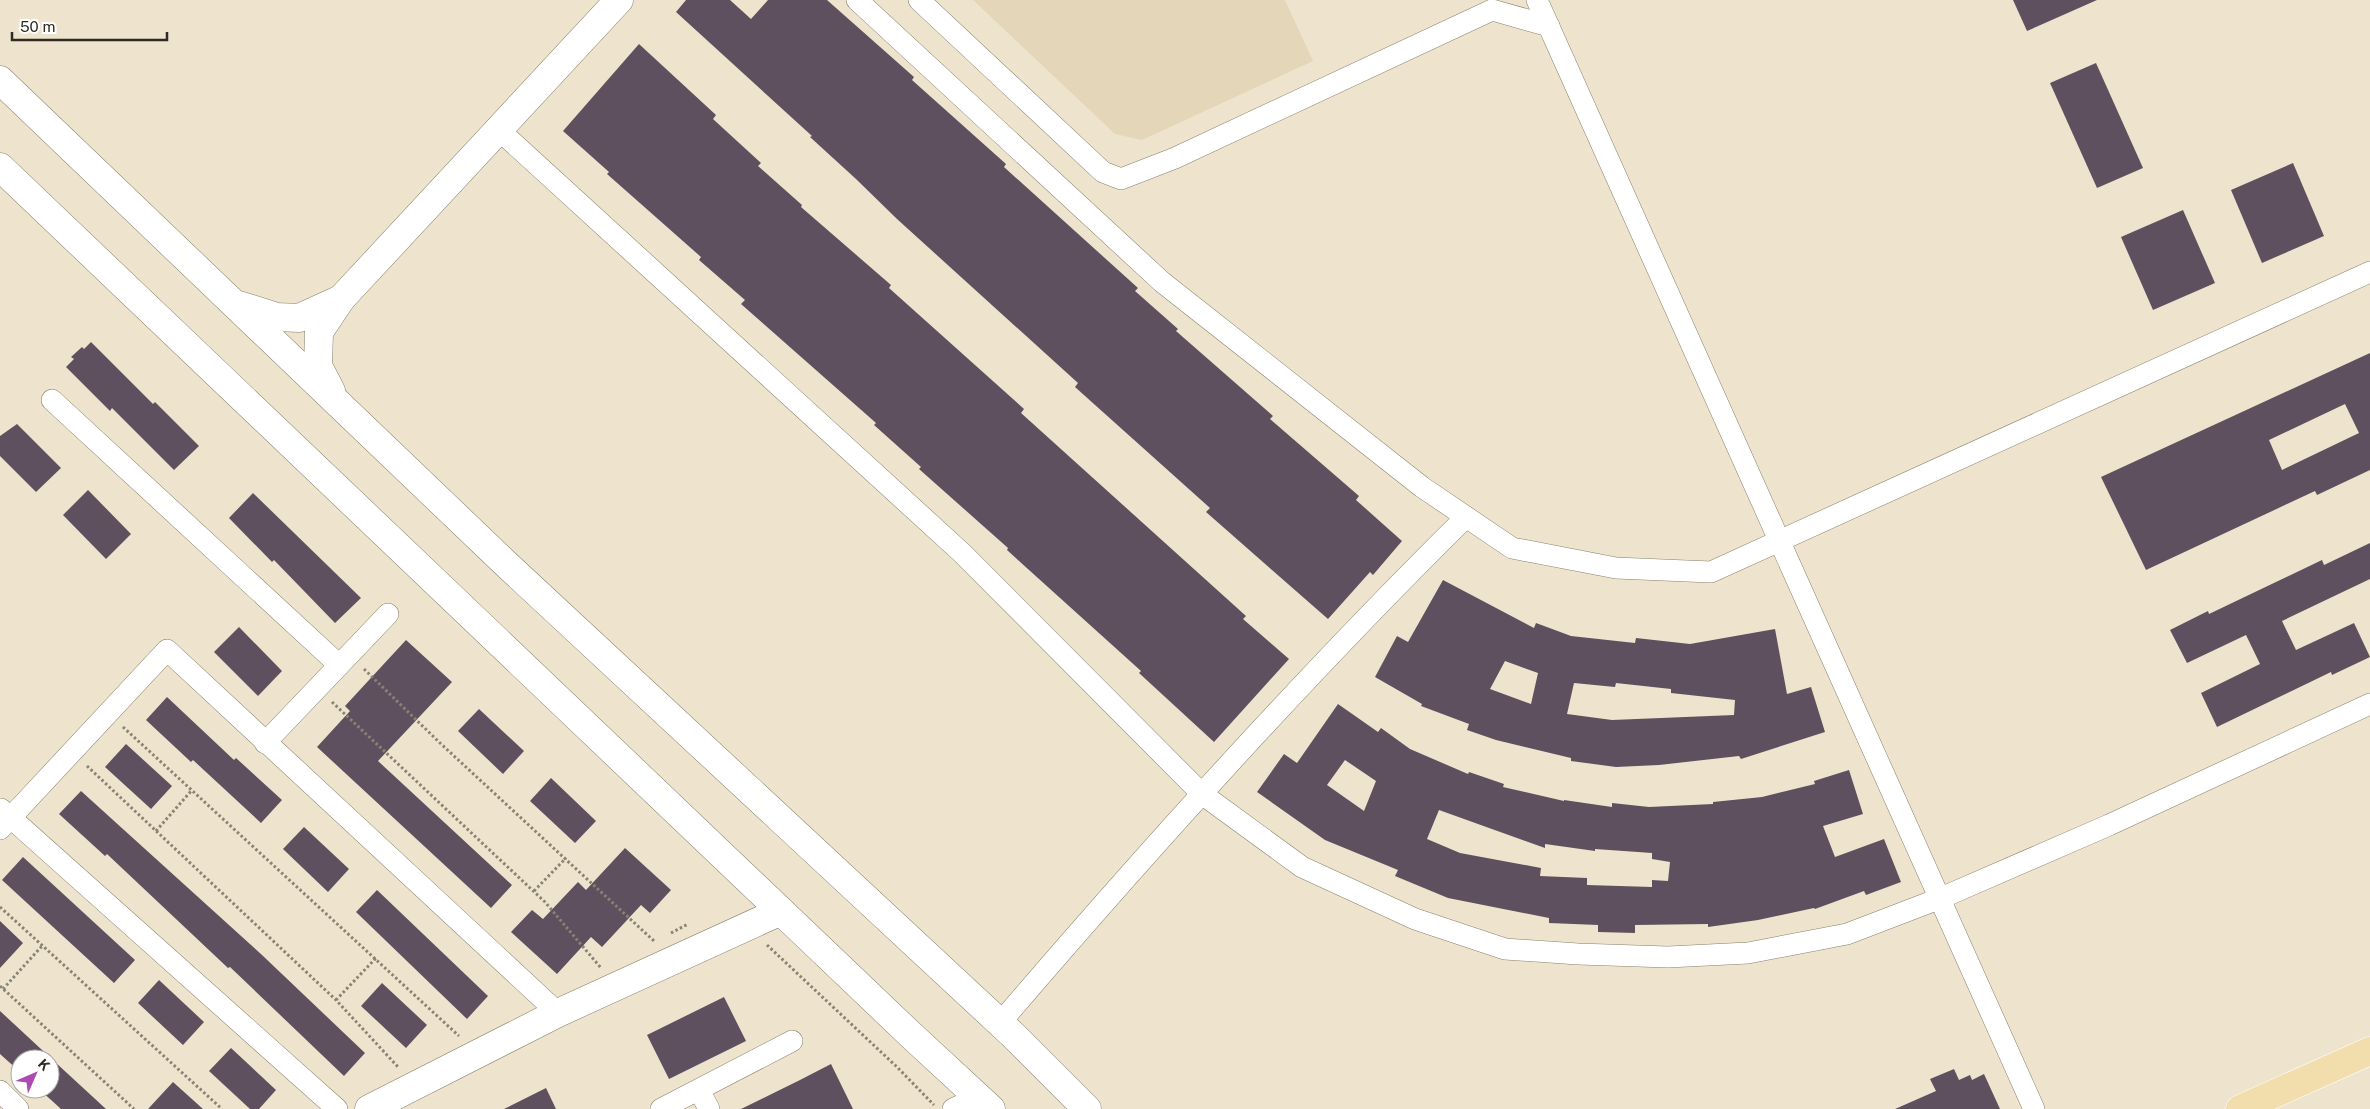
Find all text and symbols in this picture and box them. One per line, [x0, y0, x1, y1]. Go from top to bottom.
scale bar [12, 10, 168, 42]
text: 50 m [20, 18, 55, 35]
north arrow [10, 1049, 60, 1099]
text: K [35, 1056, 53, 1074]

